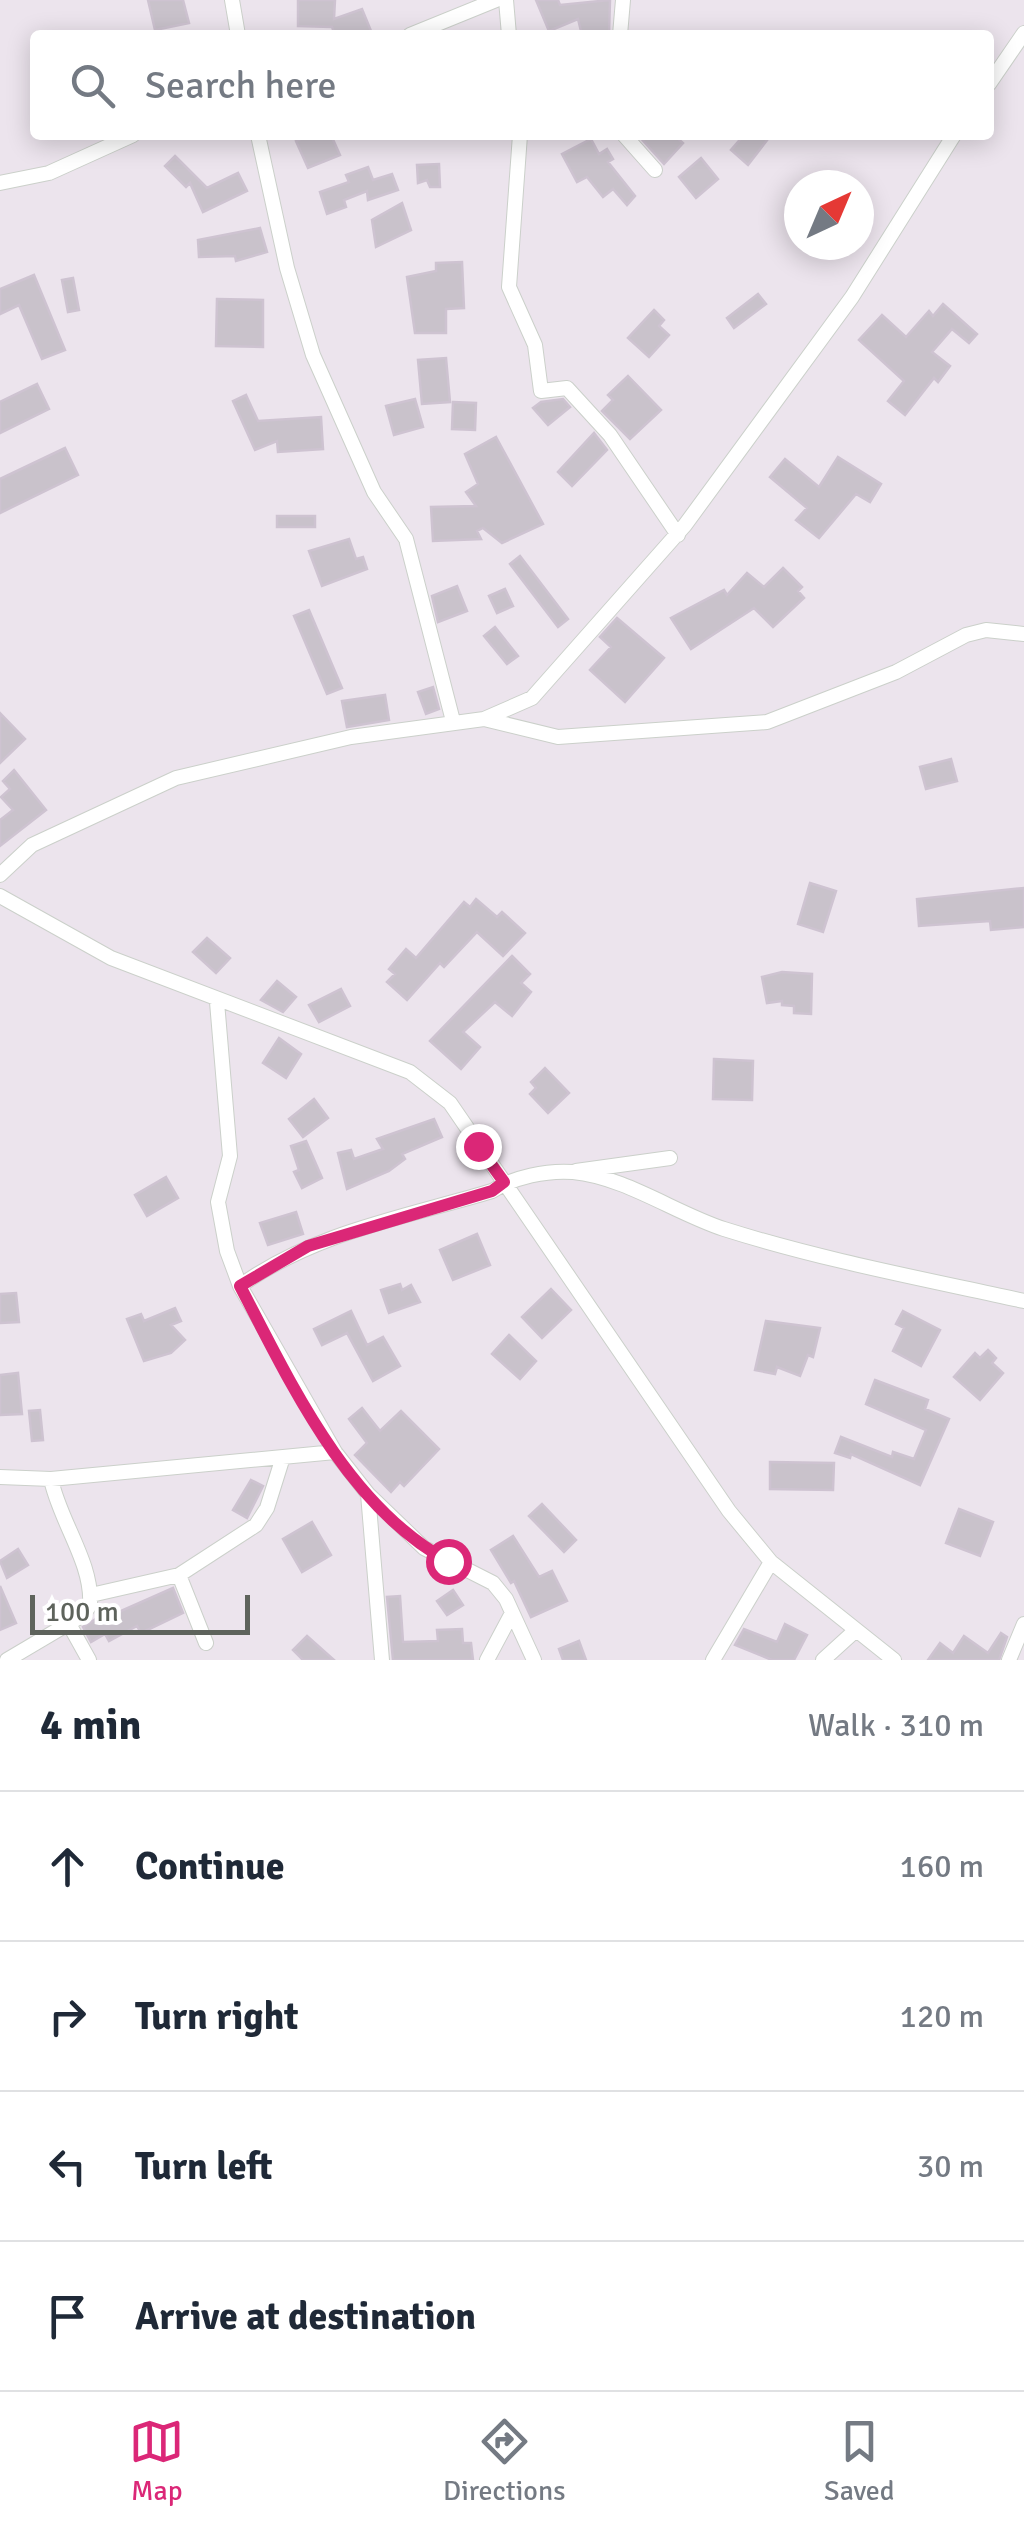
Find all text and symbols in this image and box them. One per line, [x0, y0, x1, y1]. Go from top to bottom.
search box [30, 30, 994, 140]
icon: search [65, 58, 120, 113]
text: Search here [145, 62, 337, 109]
north arrow [784, 170, 874, 260]
route end [456, 1124, 502, 1170]
route start [426, 1539, 472, 1585]
scale bar [30, 1590, 250, 1634]
text: 100 m [45, 1595, 119, 1629]
text: 4 min [40, 1700, 141, 1751]
text: Walk · 310 m [808, 1706, 984, 1745]
icon: ahead [40, 1839, 95, 1894]
text: Continue [135, 1843, 285, 1890]
text: 160 m [900, 1847, 984, 1886]
icon: right [40, 1989, 95, 2044]
text: Turn right [135, 1993, 299, 2040]
text: 120 m [900, 1997, 984, 2036]
icon: left [40, 2139, 95, 2194]
text: Turn left [135, 2143, 273, 2190]
text: 30 m [917, 2147, 984, 2186]
icon: arrive [40, 2289, 95, 2344]
text: Arrive at destination [135, 2293, 476, 2340]
tab: Map [129, 2414, 184, 2508]
tab: Directions [443, 2414, 565, 2508]
tab: Saved [824, 2414, 895, 2508]

